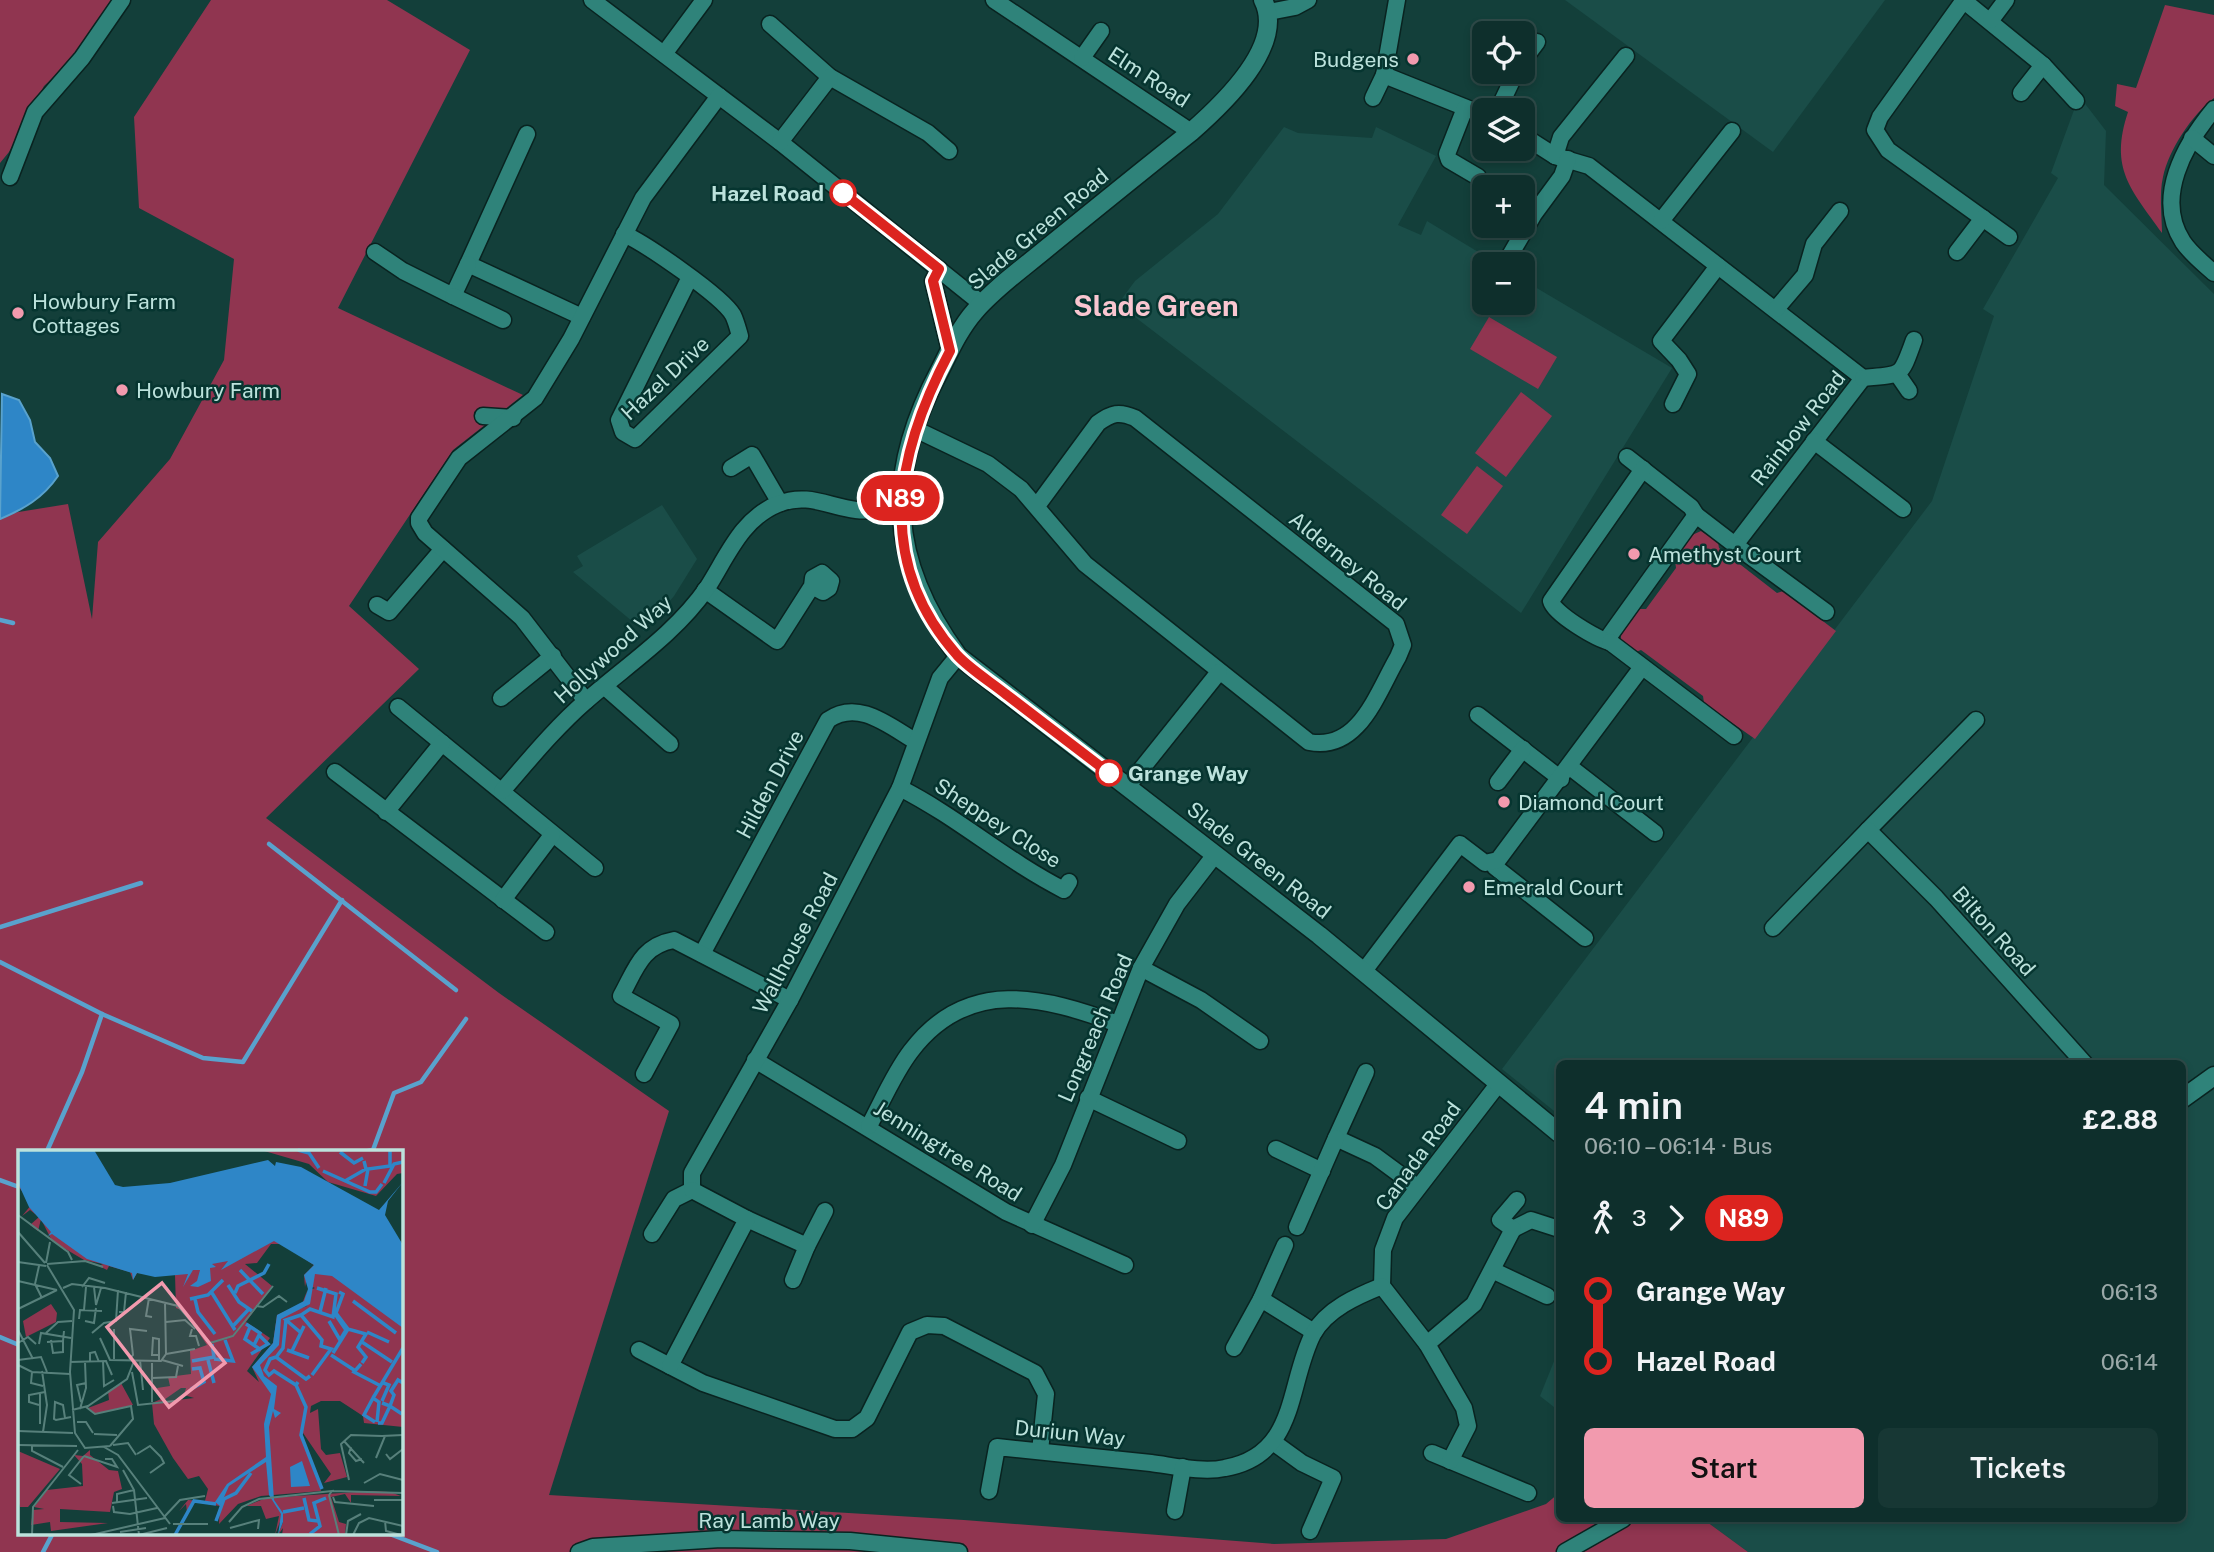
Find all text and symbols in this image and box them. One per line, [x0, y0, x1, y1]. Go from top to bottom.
map controls [1472, 21, 1535, 315]
button: locate [1472, 21, 1535, 84]
street label: Elm Road [1104, 41, 1194, 113]
place label: Budgens [1313, 47, 1399, 72]
marker: Budgens [1405, 51, 1421, 67]
button: layers [1472, 98, 1535, 161]
street label: Slade Green Road [963, 163, 1113, 295]
button: + [1472, 175, 1535, 238]
marker: Hazel Road [830, 180, 856, 206]
place label: Hazel Road [711, 181, 824, 206]
button: − [1472, 252, 1535, 315]
place label: Howbury Farm Cottages [32, 289, 176, 338]
district label: Slade Green [1073, 289, 1239, 322]
marker: Howbury Farm Cottages [10, 305, 26, 321]
street label: Hazel Drive [616, 331, 714, 425]
street label: Rainbow Road [1746, 366, 1850, 490]
place label: Howbury Farm [136, 378, 280, 403]
marker: Howbury Farm [114, 382, 130, 398]
line badge: N89 [860, 475, 940, 521]
text: N89 [875, 484, 925, 512]
street label: Alderney Road [1284, 506, 1412, 616]
place label: Amethyst Court [1648, 542, 1802, 567]
marker: Amethyst Court [1626, 546, 1642, 562]
street label: Hollywood Way [549, 590, 677, 708]
street label: Hilden Drive [731, 726, 809, 842]
marker: Grange Way [1096, 760, 1122, 786]
place label: Grange Way [1128, 761, 1249, 786]
street label: Sheppey Close [930, 773, 1066, 873]
place label: Diamond Court [1518, 790, 1664, 815]
marker: Diamond Court [1496, 794, 1512, 810]
street label: Slade Green Road [1182, 796, 1336, 924]
street label: Wallhouse Road [747, 868, 843, 1018]
place label: Emerald Court [1483, 875, 1623, 900]
marker: Emerald Court [1461, 879, 1477, 895]
street label: Bilton Road [1947, 881, 2041, 981]
street label: Longreach Road [1053, 950, 1137, 1106]
text: 4 min [1584, 1083, 1683, 1128]
street label: Jenningtree Road [869, 1095, 1027, 1207]
street label: Canada Road [1370, 1097, 1466, 1215]
text: £2.88 [2083, 1104, 2158, 1135]
text: 06:10 – 06:14 · Bus [1584, 1132, 1772, 1159]
inset map [18, 1150, 402, 1534]
icon: walk [1584, 1199, 1622, 1237]
icon: forward [1657, 1199, 1695, 1237]
text: 3 [1632, 1204, 1647, 1231]
text: N89 [1719, 1204, 1769, 1232]
text: Grange Way [1636, 1276, 1785, 1307]
text: 06:13 [2101, 1278, 2158, 1305]
text: Hazel Road [1636, 1346, 1776, 1377]
text: 06:14 [2101, 1348, 2158, 1375]
street label: Duriun Way [1014, 1415, 1126, 1451]
button: Start [1584, 1428, 1864, 1508]
button: Tickets [1878, 1428, 2158, 1508]
street label: Ray Lamb Way [698, 1508, 840, 1533]

